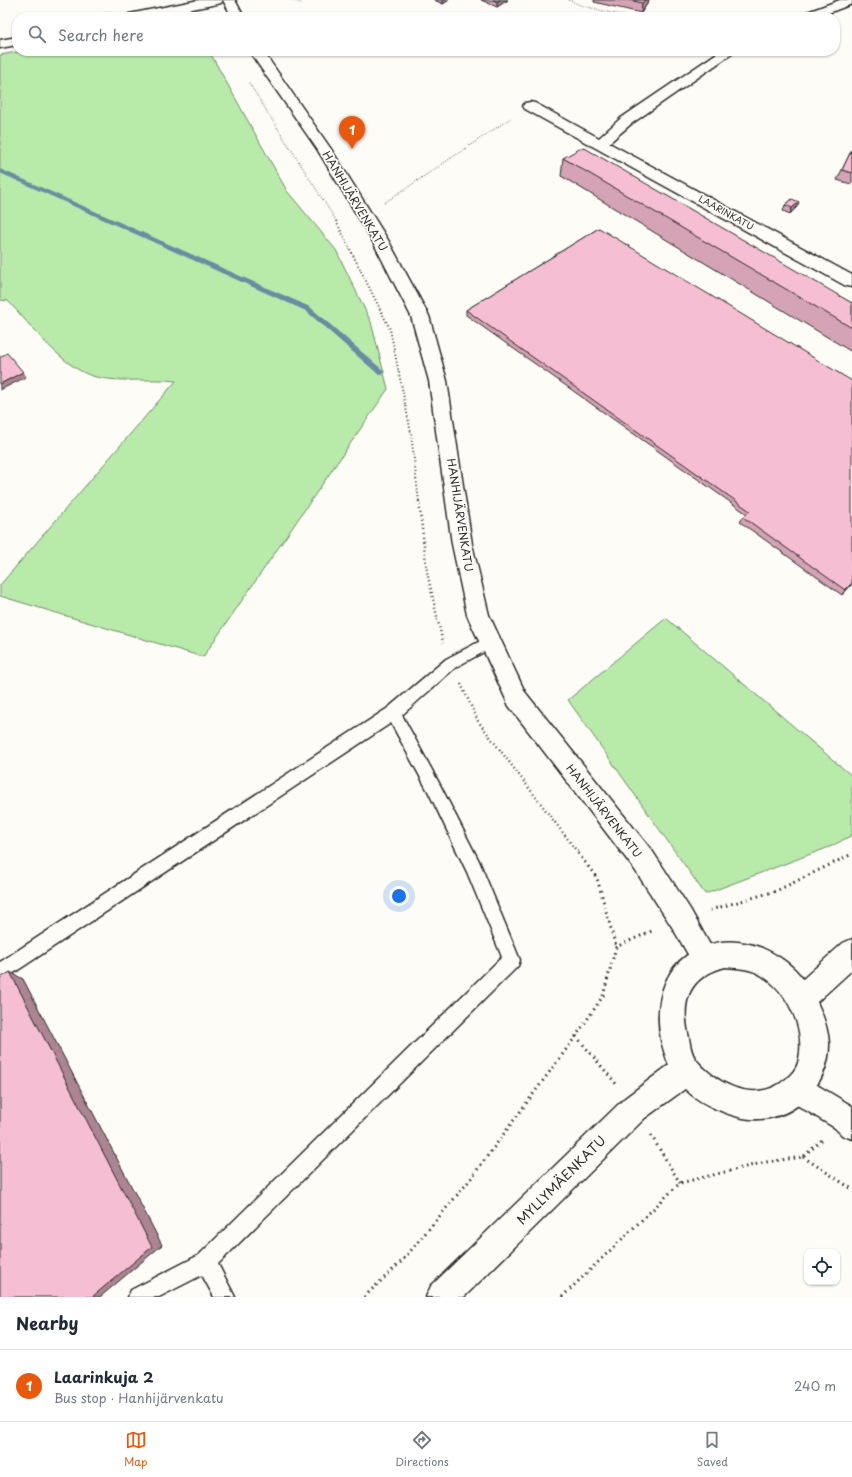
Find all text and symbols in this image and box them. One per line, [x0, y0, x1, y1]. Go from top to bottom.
search box [12, 12, 840, 56]
icon: search [26, 23, 48, 45]
text: Search here [58, 23, 144, 46]
pin: 1 [339, 116, 365, 149]
street label: HANHIJÄRVENKATU [319, 147, 392, 254]
street label: LAARINKATU [696, 191, 757, 233]
street label: HANHIJÄRVENKATU [443, 457, 478, 573]
street label: HANHIJÄRVENKATU [562, 760, 646, 861]
your location [389, 886, 409, 906]
street label: MYLLYMÄENKATU [512, 1131, 609, 1228]
map controls [804, 1249, 840, 1285]
button: locate [804, 1249, 840, 1285]
text: Nearby [16, 1310, 78, 1336]
text: Laarinkuja 2 [54, 1365, 153, 1388]
text: 1 [26, 1376, 32, 1395]
text: 240 m [794, 1376, 836, 1395]
text: Bus stop · Hanhijärvenkatu [54, 1388, 224, 1407]
tab: Map [124, 1429, 147, 1470]
tab: Directions [395, 1429, 449, 1470]
tab: Saved [697, 1429, 728, 1470]

